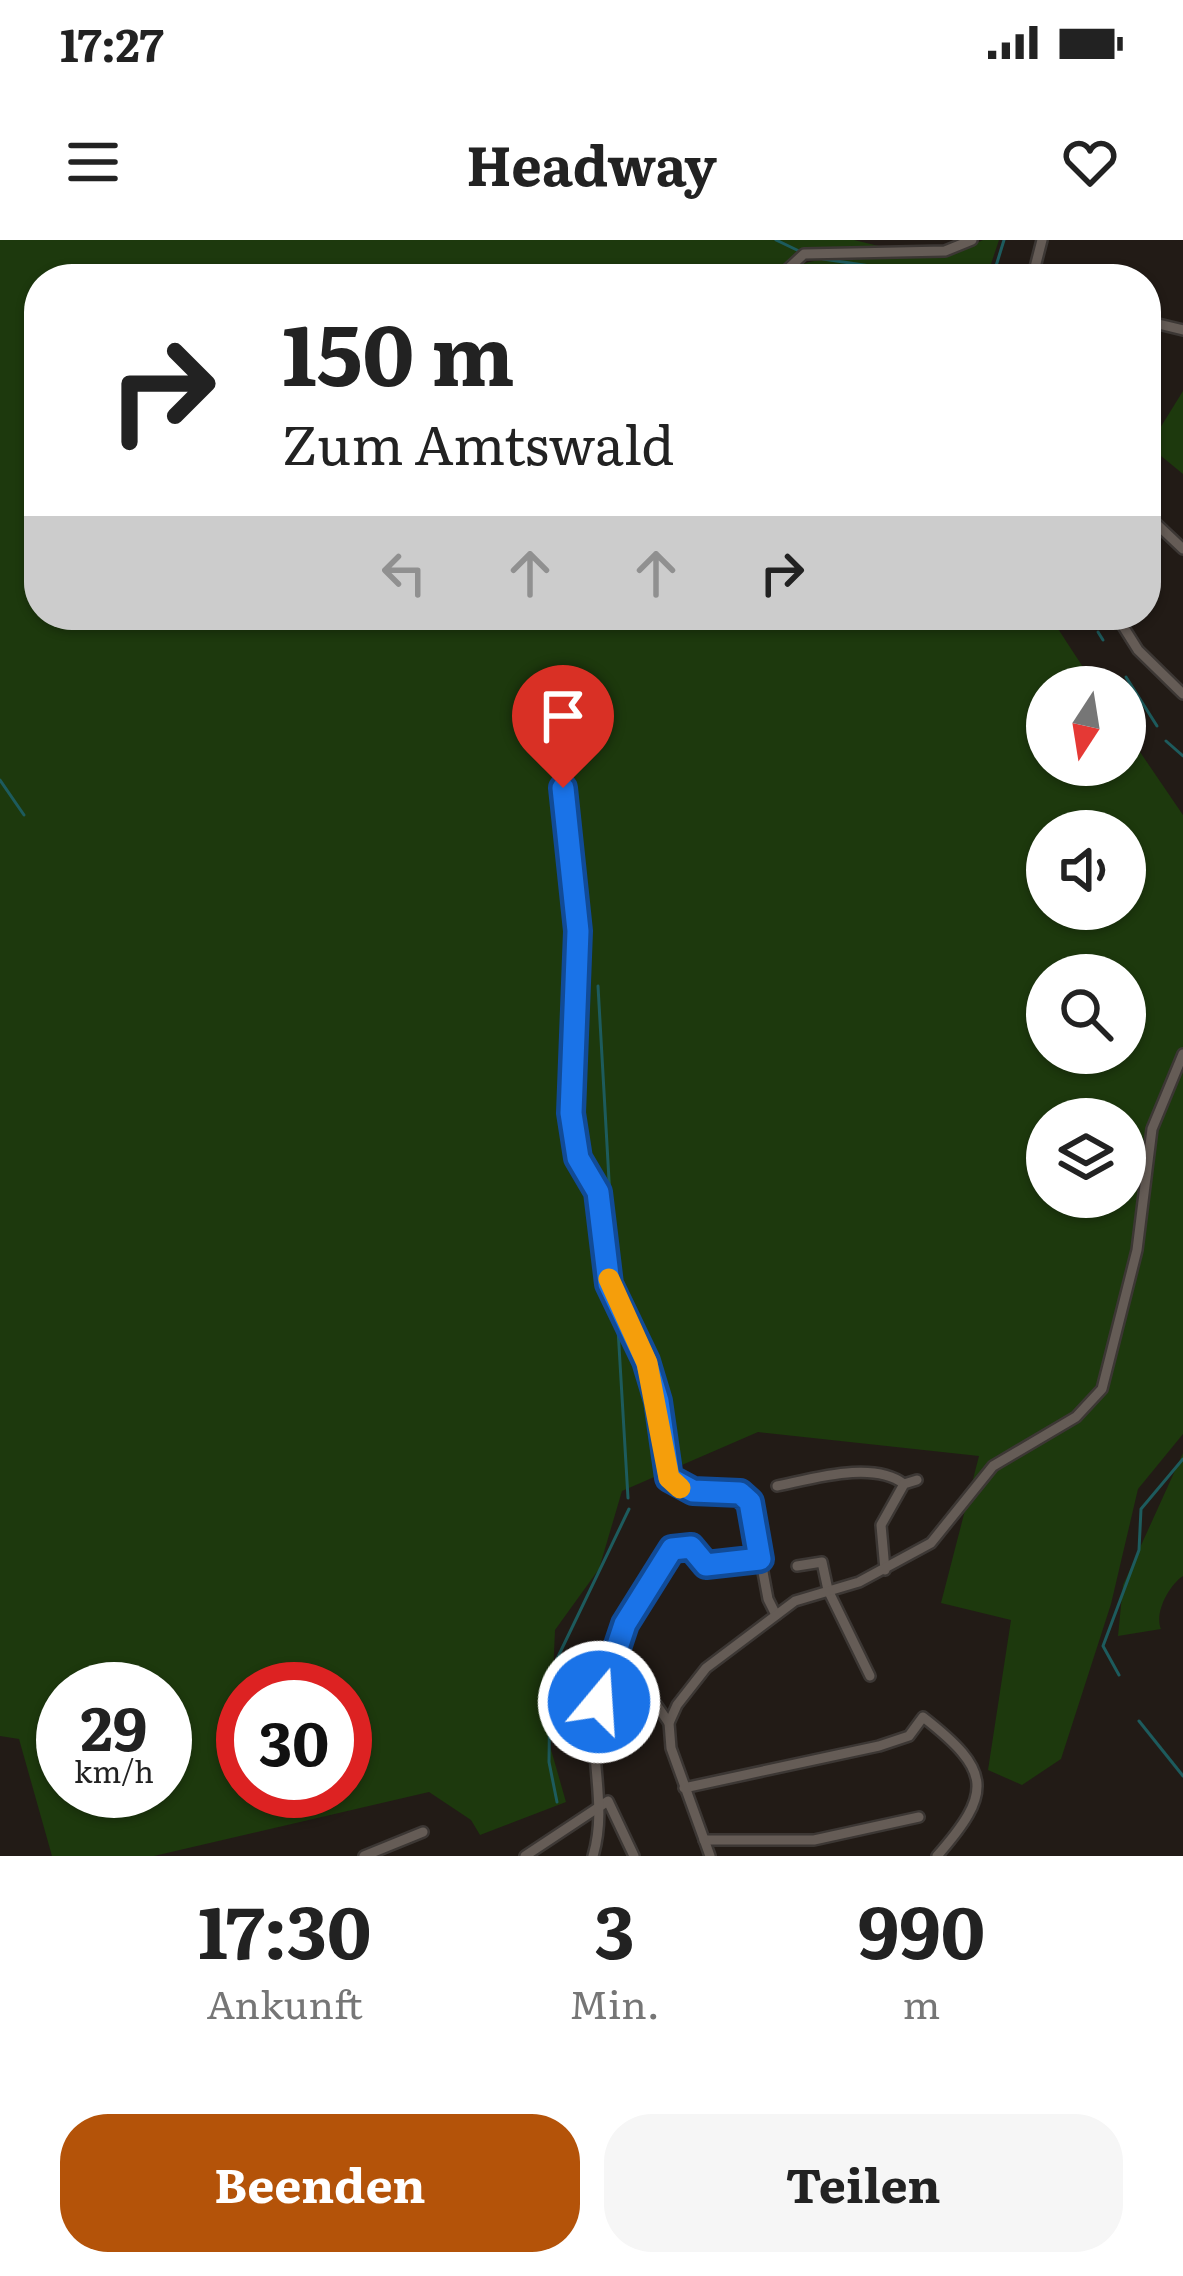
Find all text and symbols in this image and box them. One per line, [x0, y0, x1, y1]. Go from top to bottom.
text: 17:27 [60, 9, 164, 76]
text: Headway [466, 122, 717, 203]
icon: menu [60, 129, 126, 195]
icon: heart [1057, 129, 1123, 195]
text: 150 m [282, 287, 515, 412]
icon: right [84, 312, 240, 468]
text: Zum Amtswald [282, 401, 674, 482]
icon: left [371, 540, 437, 606]
icon: ahead [497, 540, 563, 606]
icon: ahead [623, 540, 689, 606]
icon: right [749, 540, 815, 606]
pin [512, 665, 614, 788]
north arrow [1026, 666, 1146, 786]
map controls [1026, 666, 1146, 1218]
icon: arrive [530, 683, 596, 749]
button: sound [1026, 810, 1146, 930]
button: search [1026, 954, 1146, 1074]
button: layers [1026, 1098, 1146, 1218]
position arrow [536, 1639, 662, 1765]
speed limit sign: 30 [216, 1662, 372, 1818]
text: 29 [81, 1680, 147, 1769]
text: km/h [74, 1748, 154, 1792]
text: 17:30 [198, 1874, 371, 1981]
text: 3 [594, 1874, 635, 1981]
text: 990 [858, 1874, 985, 1981]
text: Ankunft [206, 1973, 363, 2031]
text: Min. [569, 1973, 660, 2031]
text: m [902, 1973, 940, 2031]
button: Beenden [60, 2114, 580, 2252]
button: Teilen [604, 2114, 1123, 2252]

